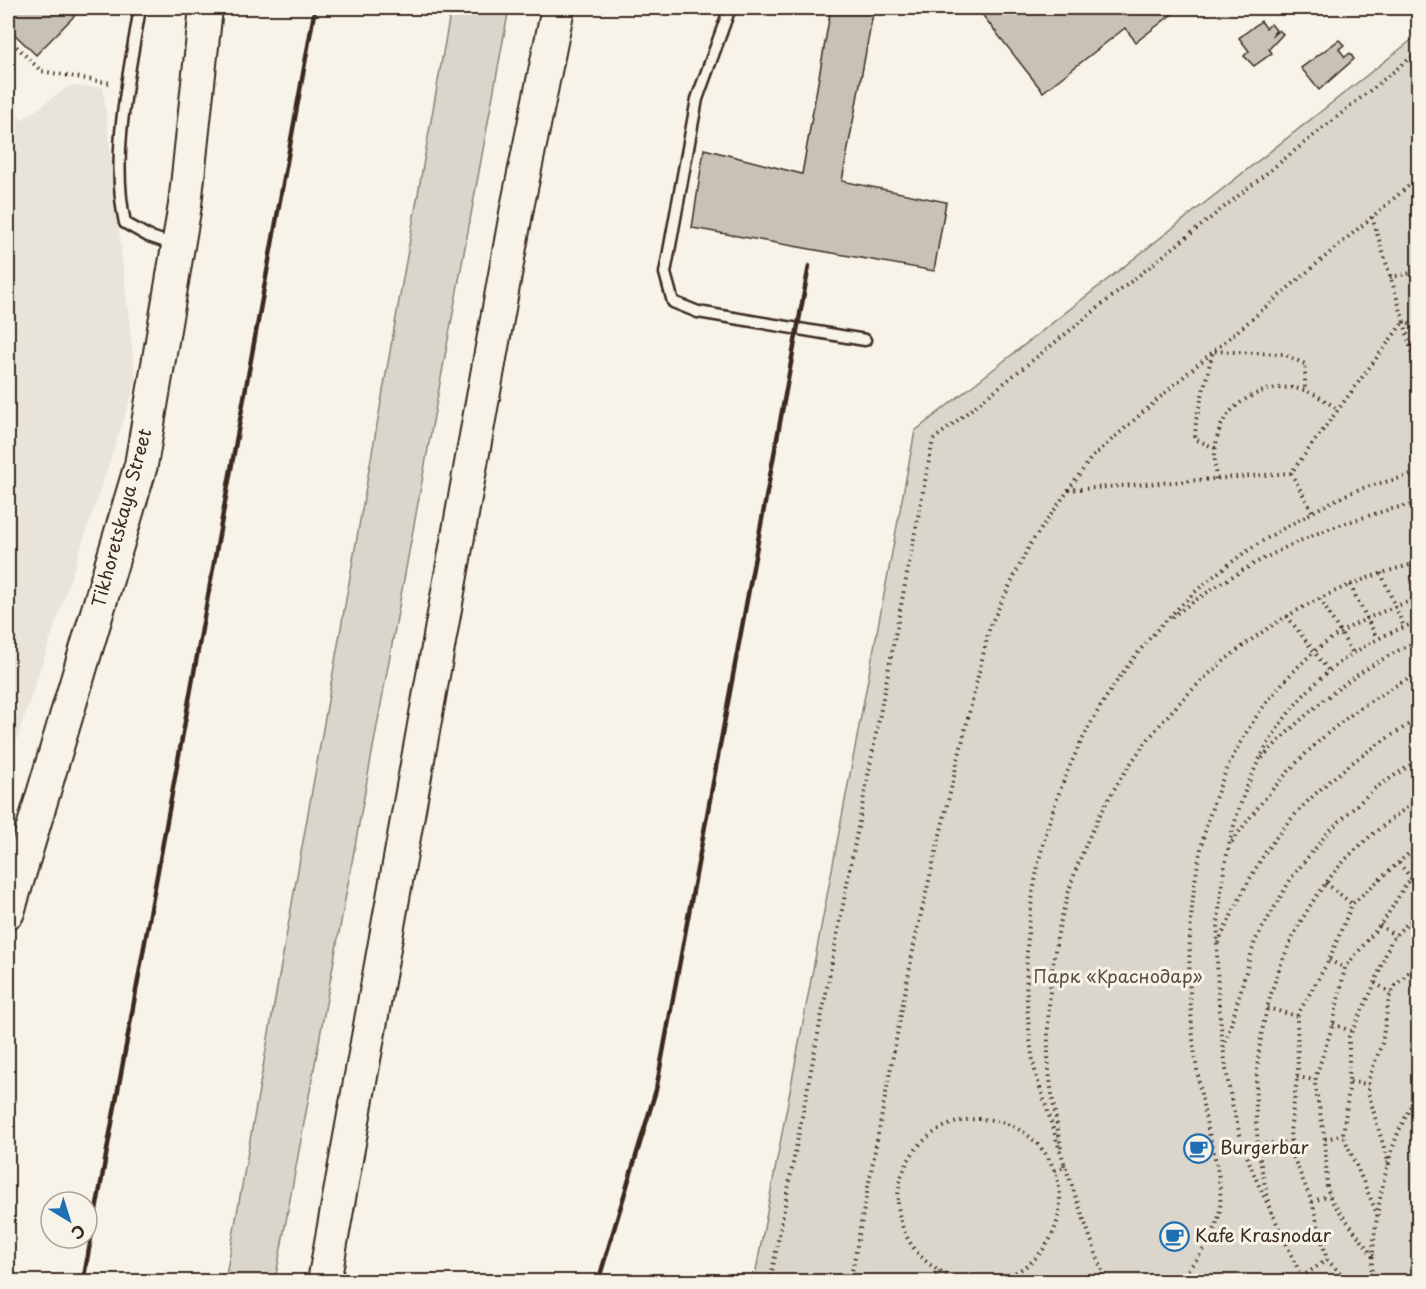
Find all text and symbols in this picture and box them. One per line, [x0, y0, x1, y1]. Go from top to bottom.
street label: Tikhoretskaya Street [84, 425, 157, 610]
park label: Парк «Краснодар» [1033, 962, 1203, 989]
cafe icon: Burgerbar [1183, 1132, 1215, 1164]
place label: Burgerbar [1220, 1133, 1309, 1160]
north arrow [39, 1190, 99, 1250]
text: С [67, 1219, 91, 1246]
cafe icon: Kafe Krasnodar [1158, 1220, 1190, 1252]
place label: Kafe Krasnodar [1195, 1221, 1332, 1248]

